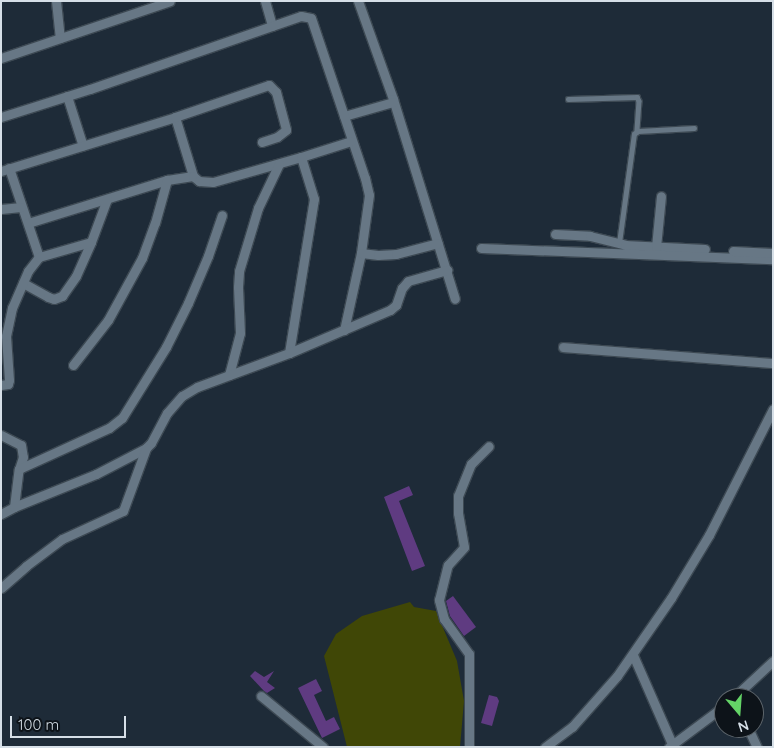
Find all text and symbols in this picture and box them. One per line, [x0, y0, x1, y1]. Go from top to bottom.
north arrow [714, 688, 764, 738]
scale bar [12, 706, 129, 738]
text: 100 m [18, 715, 59, 734]
text: N [736, 716, 751, 736]

